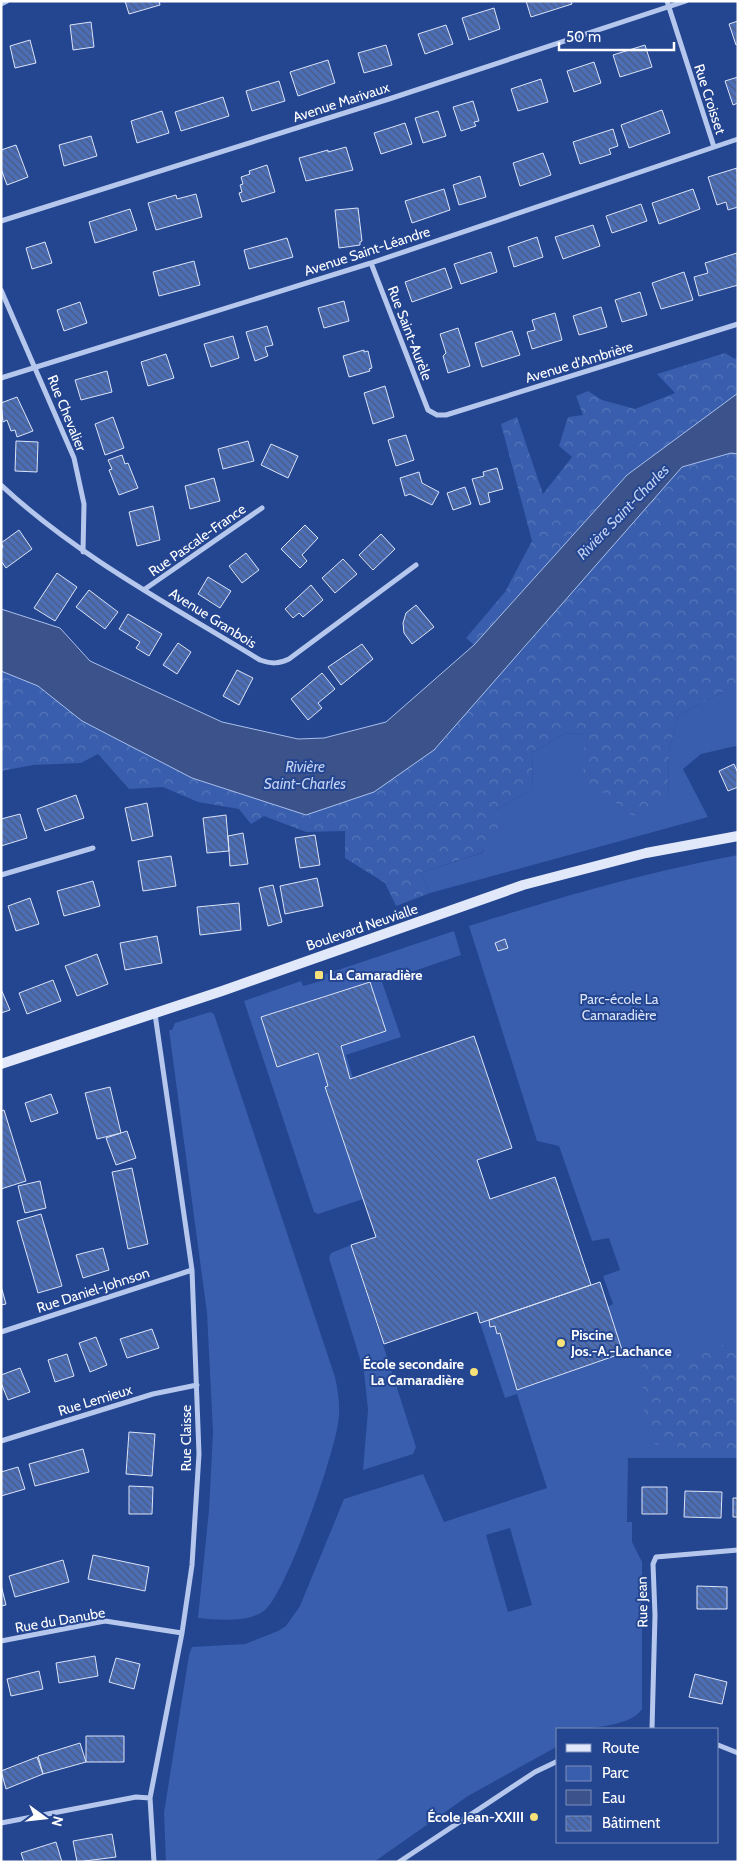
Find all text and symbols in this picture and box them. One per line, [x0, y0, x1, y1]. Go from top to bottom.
scale bar [559, 20, 674, 52]
text: 50 m [566, 28, 601, 46]
street label: Rue Croisset [690, 62, 730, 137]
street label: Avenue Marivaux [290, 78, 392, 126]
street label: Avenue Saint-Léandre [302, 222, 432, 280]
street label: Rue Saint-Aurèle [384, 283, 436, 383]
street label: Avenue d'Ambrière [523, 337, 635, 387]
street label: Rue Chevalier [44, 372, 91, 454]
water label: Rivière Saint-Charles [573, 461, 673, 563]
street label: Rue Pascale-France [145, 500, 249, 580]
street label: Avenue Granbois [166, 584, 260, 652]
water label: Rivière Saint-Charles [264, 758, 346, 793]
street label: Boulevard Neuvialle [304, 899, 420, 955]
place label: La Camaradière [329, 966, 423, 984]
marker: La Camaradière [313, 969, 325, 981]
park label: Parc-école La Camaradière [580, 990, 659, 1024]
street label: Rue Daniel-Johnson [34, 1263, 152, 1317]
place label: Piscine Jos.-A.-Lachance [570, 1326, 672, 1360]
marker: Piscine Jos.-A.-Lachance [555, 1337, 567, 1349]
place label: École secondaire La Camaradière [363, 1355, 464, 1389]
marker: École secondaire La Camaradière [468, 1366, 480, 1378]
street label: Rue Lemieux [56, 1380, 134, 1420]
street label: Rue Claisse [177, 1405, 195, 1471]
street label: Rue Jean [633, 1576, 651, 1628]
street label: Rue du Danube [14, 1603, 106, 1637]
legend [556, 1728, 719, 1843]
text: Route [602, 1739, 640, 1757]
text: Parc [602, 1764, 629, 1782]
text: Eau [602, 1789, 625, 1807]
north arrow [20, 1793, 70, 1843]
place label: École Jean-XXIII [427, 1808, 524, 1826]
marker: École Jean-XXIII [528, 1811, 540, 1823]
text: N [48, 1814, 68, 1828]
text: Bâtiment [602, 1814, 660, 1832]

